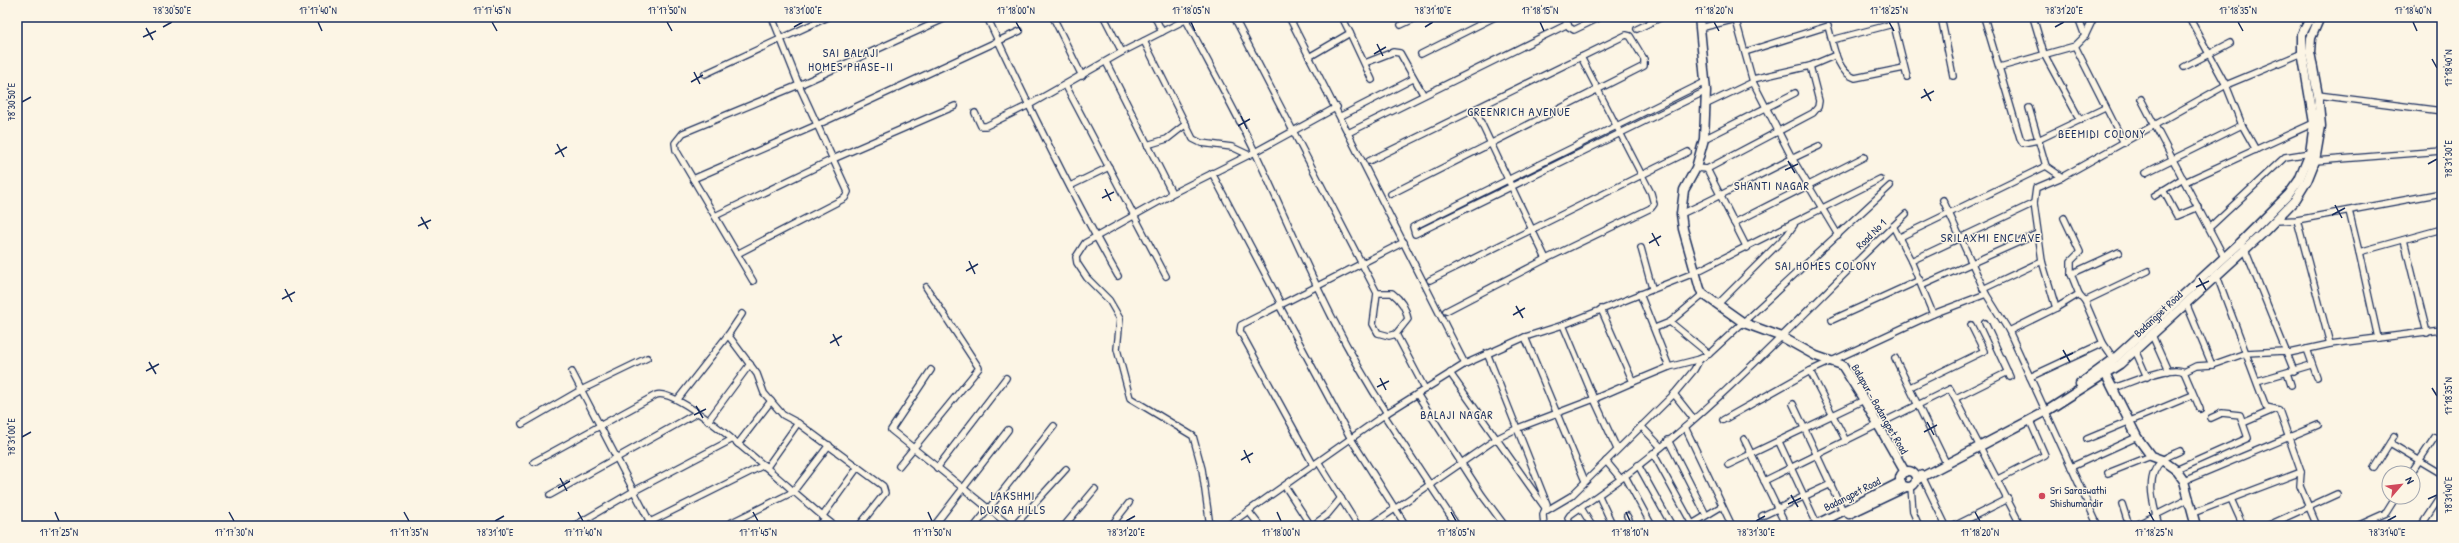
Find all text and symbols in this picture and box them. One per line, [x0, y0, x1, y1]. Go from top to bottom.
text: 78°30'50"E [153, 4, 192, 17]
text: 17°17'40"N [299, 4, 337, 17]
text: 17°17'45"N [473, 4, 511, 17]
text: 17°17'50"N [648, 4, 686, 17]
text: 78°31'00"E [784, 4, 822, 17]
text: 17°18'00"N [997, 4, 1035, 17]
text: 17°18'05"N [1172, 4, 1210, 17]
text: 78°31'10"E [1415, 4, 1452, 17]
text: 17°18'15"N [1522, 4, 1558, 17]
text: 17°18'20"N [1695, 4, 1733, 17]
text: 17°18'25"N [1870, 4, 1908, 17]
text: 78°31'20"E [2045, 4, 2084, 17]
text: 17°18'35"N [2219, 4, 2257, 17]
text: 17°18'40"N [2394, 4, 2432, 17]
district label: SAI BALAJI HOMES PHASE-II [808, 44, 894, 75]
text: 17°18'40"N [2442, 49, 2455, 87]
text: 78°30'50"E [5, 82, 18, 121]
district label: GREENRICH AVENUE [1467, 103, 1571, 120]
district label: BEEMIDI COLONY [2058, 125, 2146, 142]
text: 78°31'30"E [2442, 140, 2455, 178]
district label: SHANTI NAGAR [1734, 177, 1810, 194]
street label: Road No 1 [1853, 216, 1889, 252]
district label: SRILAXMI ENCLAVE [1941, 229, 2041, 246]
district label: SAI HOMES COLONY [1775, 257, 1877, 274]
street label: Badangpet Road [2131, 287, 2186, 340]
street label: Balapur - Badangpet Road [1848, 361, 1912, 457]
text: 17°18'35"N [2442, 377, 2455, 415]
district label: BALAJI NAGAR [1420, 406, 1494, 423]
text: 78°31'00"E [5, 418, 18, 456]
north arrow [2381, 465, 2421, 505]
street label: Badangpet Road [1821, 473, 1883, 514]
text: N [2402, 474, 2417, 486]
text: 78°31'40"E [2442, 476, 2455, 514]
place label: Sri Saraswathi Shishumandir [2050, 483, 2107, 510]
district label: LAKSHMI DURGA HILLS [980, 487, 1046, 518]
marker: Sri Saraswathi Shishumandir [2037, 491, 2047, 501]
text: 17°17'25"N [40, 526, 78, 539]
text: 17°17'30"N [215, 526, 253, 539]
text: 17°17'35"N [390, 526, 428, 539]
text: 78°31'10"E [477, 526, 514, 539]
text: 17°17'40"N [564, 526, 602, 539]
text: 17°17'45"N [739, 526, 777, 539]
text: 17°17'50"N [913, 526, 951, 539]
text: 78°31'20"E [1107, 526, 1146, 539]
text: 17°18'00"N [1262, 526, 1300, 539]
text: 17°18'05"N [1437, 526, 1475, 539]
text: 17°18'10"N [1612, 526, 1648, 539]
text: 78°31'30"E [1737, 526, 1775, 539]
text: 17°18'20"N [1961, 526, 1999, 539]
text: 17°18'25"N [2135, 526, 2173, 539]
text: 78°31'40"E [2368, 526, 2406, 539]

